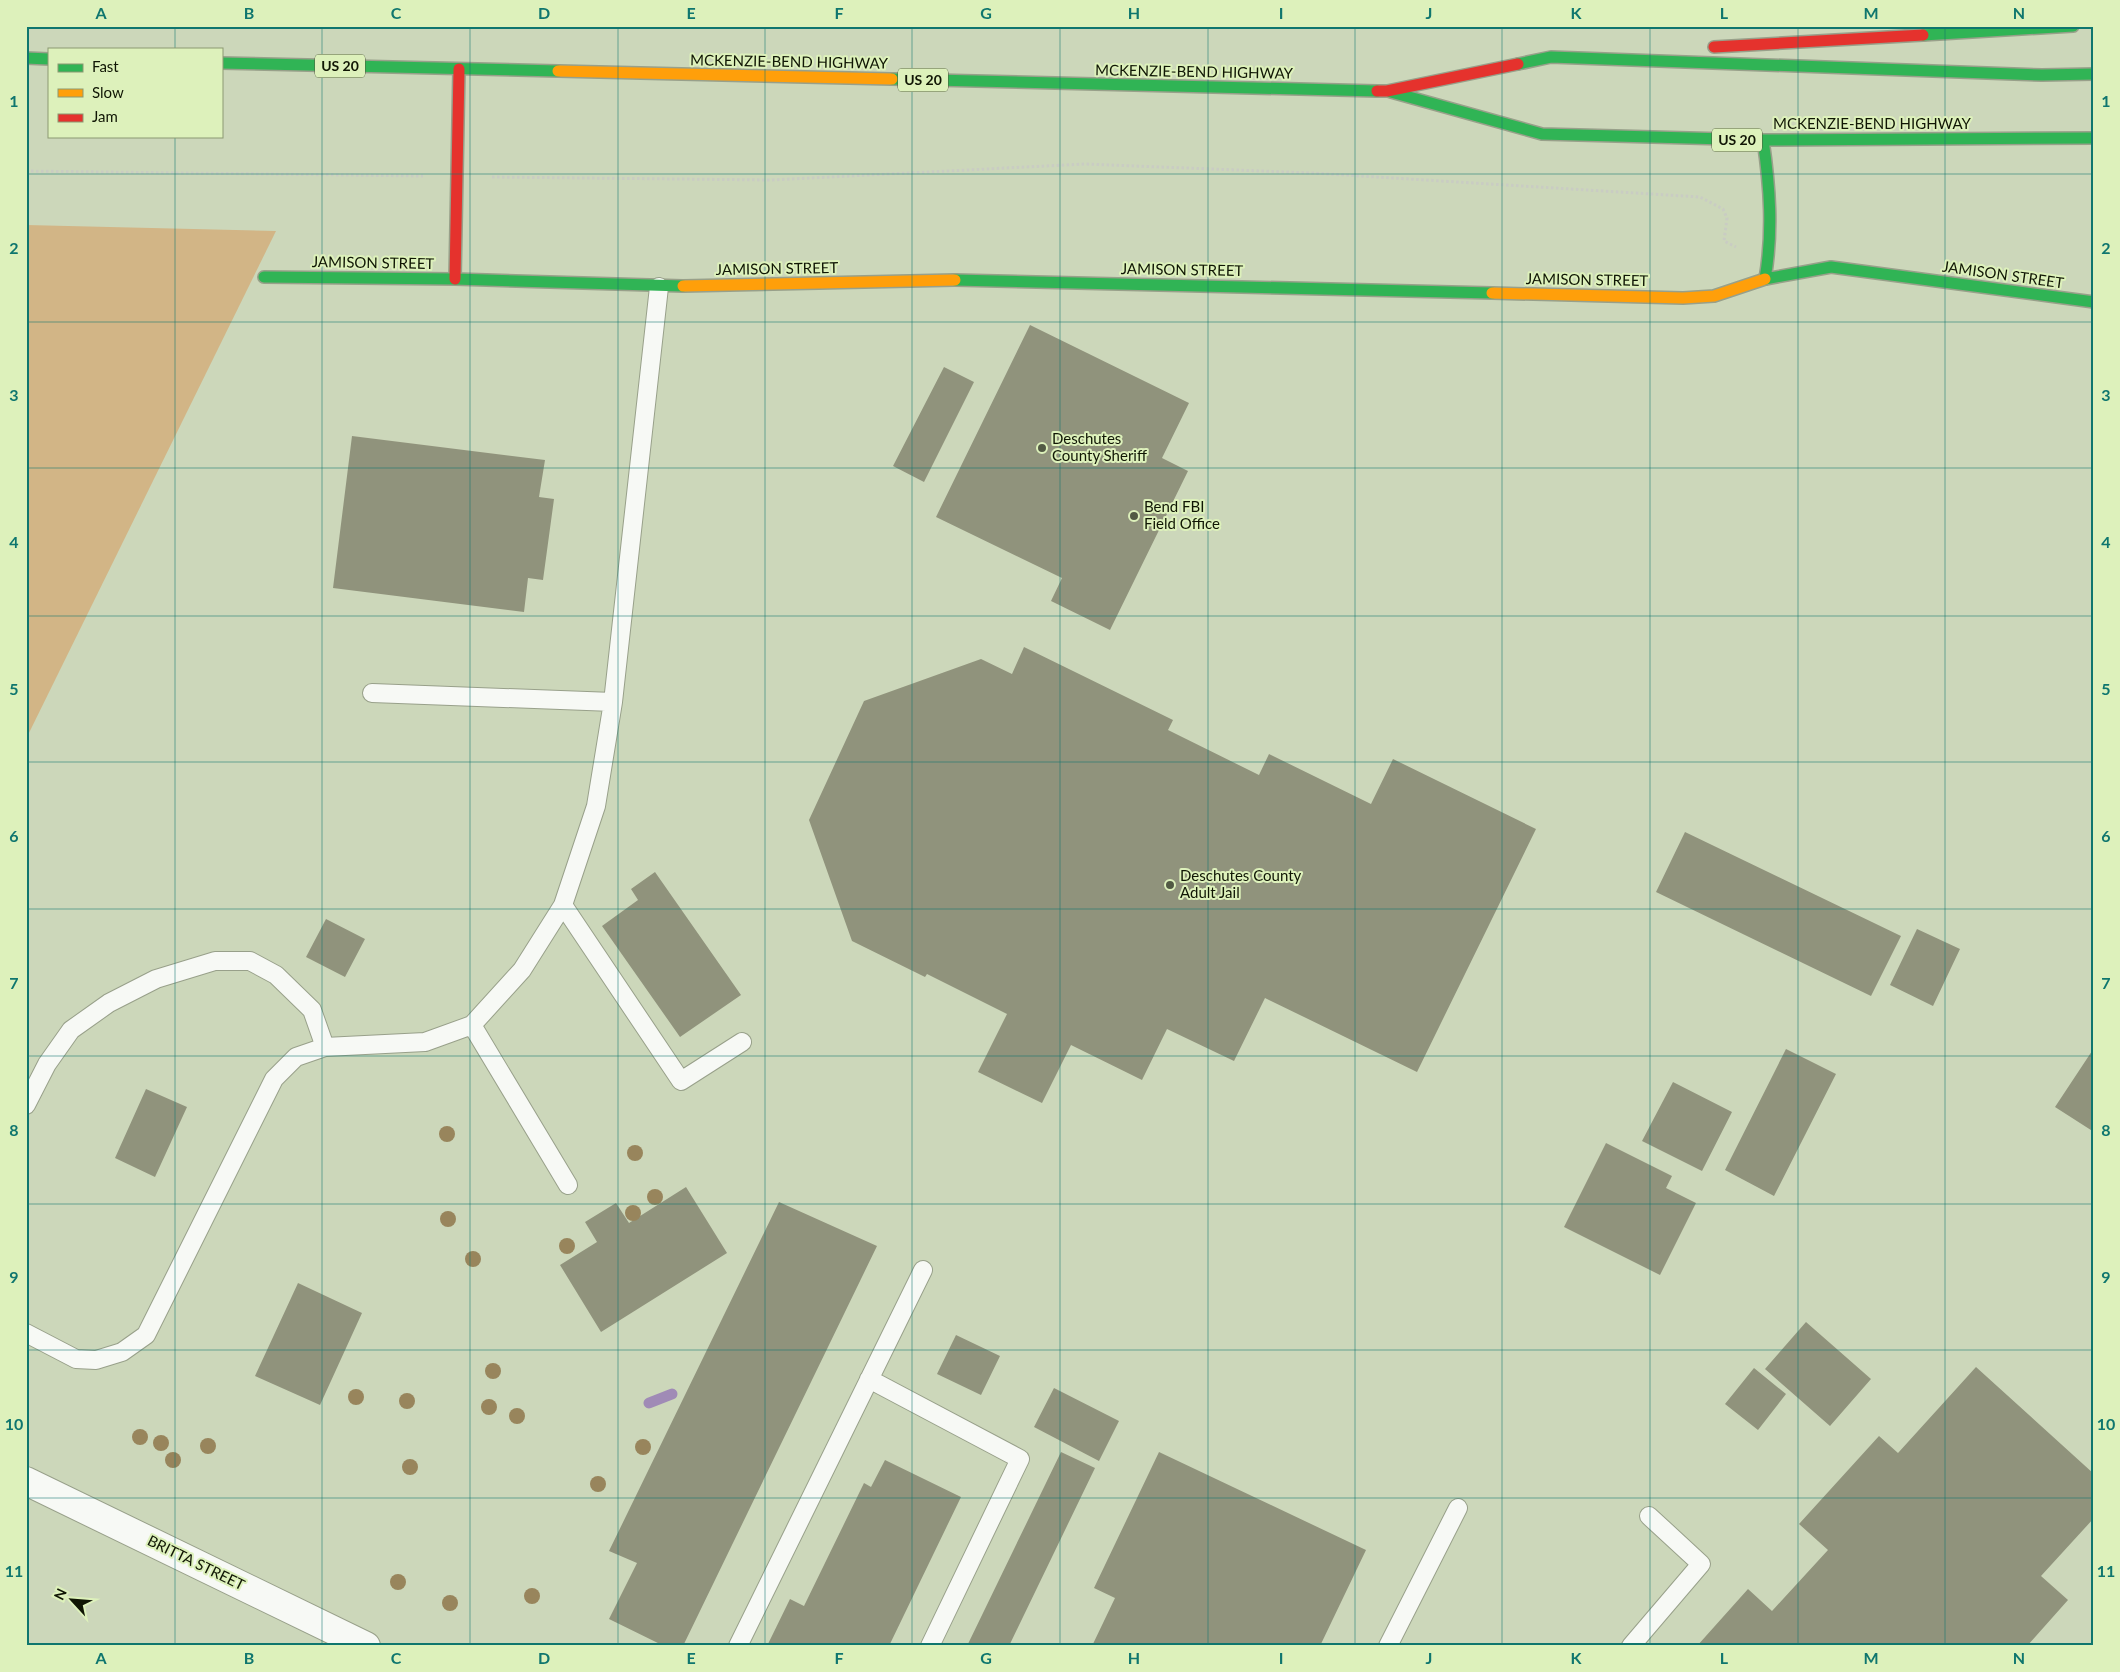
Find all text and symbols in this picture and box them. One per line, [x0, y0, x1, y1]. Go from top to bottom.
text: A [94, 3, 107, 22]
text: B [244, 3, 254, 22]
text: C [391, 3, 402, 22]
text: D [538, 3, 550, 22]
text: E [686, 3, 696, 22]
text: F [834, 3, 844, 22]
text: G [980, 3, 992, 22]
text: H [1128, 3, 1140, 22]
text: I [1279, 3, 1283, 22]
text: J [1426, 3, 1432, 22]
text: K [1571, 3, 1583, 22]
text: L [1720, 3, 1729, 22]
text: M [1863, 3, 1879, 22]
text: N [2013, 3, 2025, 22]
legend [48, 48, 222, 138]
street label: MCKENZIE-BEND HIGHWAY [690, 50, 889, 72]
road number: US 20 [315, 54, 365, 78]
text: Fast [92, 57, 119, 75]
street label: MCKENZIE-BEND HIGHWAY [1095, 60, 1294, 82]
road number: US 20 [898, 68, 948, 92]
text: Slow [92, 83, 124, 101]
text: 1 [9, 91, 19, 110]
text: 1 [2101, 91, 2111, 110]
text: Jam [92, 107, 118, 125]
street label: MCKENZIE-BEND HIGHWAY [1773, 114, 1972, 132]
road number: US 20 [1712, 128, 1762, 152]
text: 2 [9, 238, 19, 257]
text: 2 [2101, 238, 2111, 257]
street label: JAMISON STREET [312, 252, 435, 272]
street label: JAMISON STREET [1941, 257, 2065, 291]
street label: JAMISON STREET [716, 258, 839, 278]
street label: JAMISON STREET [1121, 259, 1244, 279]
street label: JAMISON STREET [1526, 269, 1649, 289]
text: 3 [9, 385, 19, 404]
text: 3 [2101, 385, 2111, 404]
place label: Deschutes County Sheriff [1052, 429, 1147, 464]
marker: Deschutes County Sheriff [1036, 442, 1048, 454]
place label: Bend FBI Field Office [1144, 497, 1220, 532]
marker: Bend FBI Field Office [1128, 510, 1140, 522]
text: 4 [9, 532, 19, 551]
text: 4 [2101, 532, 2111, 551]
text: 5 [9, 679, 19, 698]
text: 5 [2101, 679, 2111, 698]
text: 6 [9, 826, 19, 845]
text: 6 [2101, 826, 2111, 845]
place label: Deschutes County Adult Jail [1180, 866, 1302, 901]
marker: Deschutes County Adult Jail [1164, 879, 1176, 891]
text: 7 [9, 973, 19, 992]
text: 7 [2101, 973, 2111, 992]
text: 8 [9, 1120, 19, 1139]
text: 8 [2101, 1120, 2111, 1139]
text: 9 [9, 1267, 19, 1286]
text: 9 [2101, 1267, 2111, 1286]
text: 10 [5, 1414, 23, 1433]
text: 10 [2097, 1414, 2115, 1433]
street label: BRITTA STREET [145, 1531, 248, 1593]
text: 11 [5, 1561, 23, 1580]
text: 11 [2097, 1561, 2115, 1580]
north arrow [48, 1574, 98, 1624]
text: N [50, 1586, 70, 1603]
text: A [94, 1648, 107, 1667]
text: B [244, 1648, 254, 1667]
text: C [391, 1648, 402, 1667]
text: D [538, 1648, 550, 1667]
text: E [686, 1648, 696, 1667]
text: F [834, 1648, 844, 1667]
text: G [980, 1648, 992, 1667]
text: H [1128, 1648, 1140, 1667]
text: I [1279, 1648, 1283, 1667]
text: J [1426, 1648, 1432, 1667]
text: K [1571, 1648, 1583, 1667]
text: L [1720, 1648, 1729, 1667]
text: M [1863, 1648, 1879, 1667]
text: N [2013, 1648, 2025, 1667]

